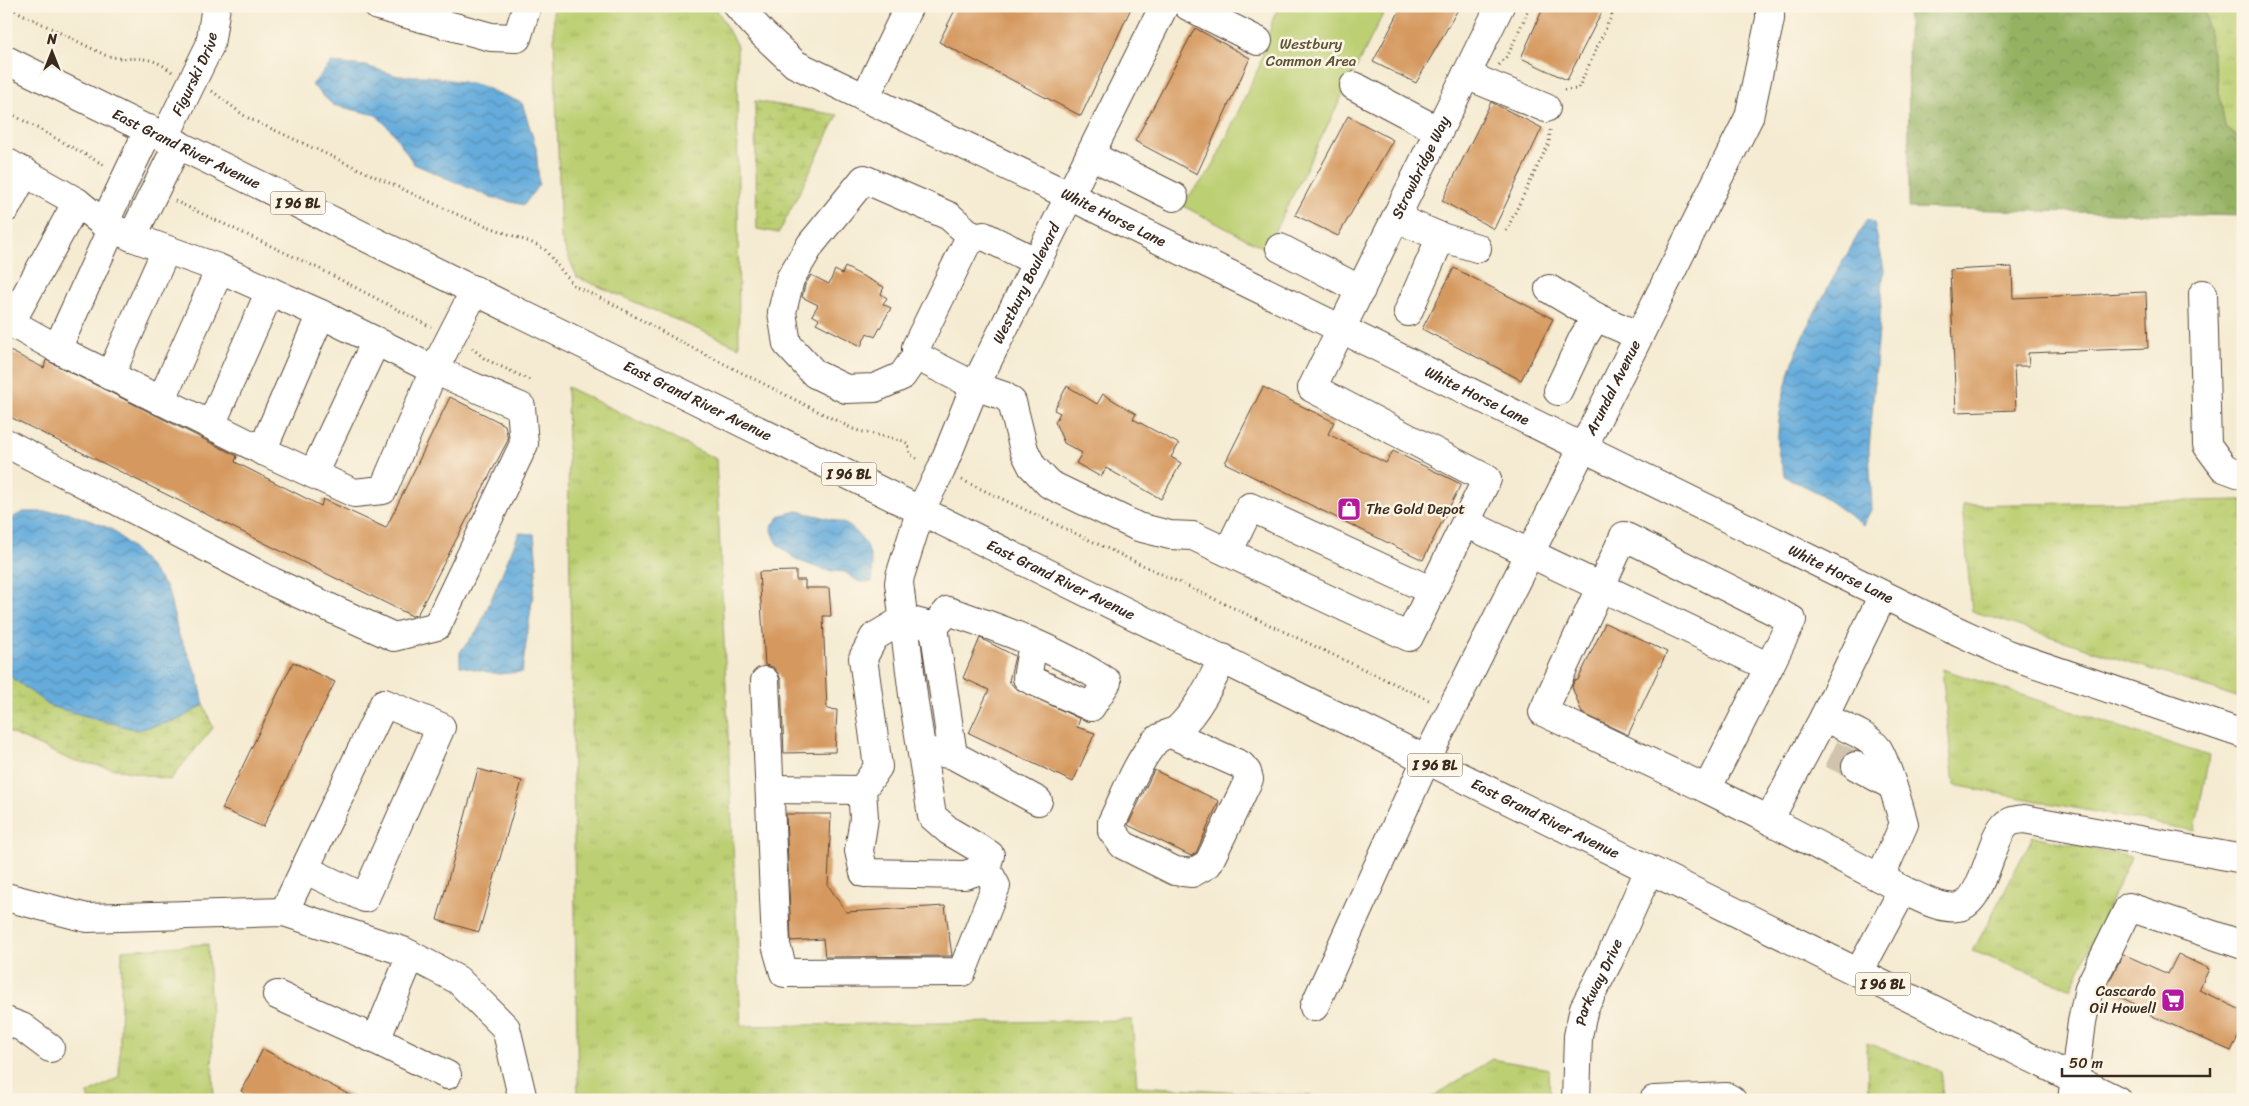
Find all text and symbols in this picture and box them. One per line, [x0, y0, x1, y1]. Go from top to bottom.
text: N [46, 27, 57, 52]
north arrow [28, 28, 78, 78]
street label: Figurski Drive [164, 30, 225, 120]
park label: Westbury Common Area [1266, 31, 1357, 74]
street label: East Grand River Avenue [108, 101, 265, 197]
street label: Strowbridge Way [1384, 111, 1457, 223]
street label: White Horse Lane [1057, 181, 1171, 254]
road number: I 96 BL [270, 192, 326, 214]
street label: Westbury Boulevard [985, 217, 1068, 348]
street label: Arundal Avenue [1578, 335, 1648, 441]
street label: East Grand River Avenue [619, 353, 777, 448]
street label: White Horse Lane [1420, 359, 1534, 433]
road number: I 96 BL [822, 462, 876, 486]
shop icon: The Gold Depot [1336, 496, 1362, 522]
place label: The Gold Depot [1366, 496, 1466, 522]
street label: East Grand River Avenue [982, 532, 1140, 627]
street label: White Horse Lane [1784, 537, 1898, 611]
road number: I 96 BL [1408, 754, 1462, 776]
street label: East Grand River Avenue [1467, 771, 1624, 866]
street label: Parkway Drive [1568, 934, 1630, 1028]
road number: I 96 BL [1856, 972, 1910, 996]
place label: Cascardo Oil Howell [2090, 978, 2157, 1021]
supermarket icon: Cascardo Oil Howell [2160, 987, 2186, 1013]
scale bar [2062, 1046, 2209, 1078]
text: 50 m [2069, 1050, 2104, 1076]

